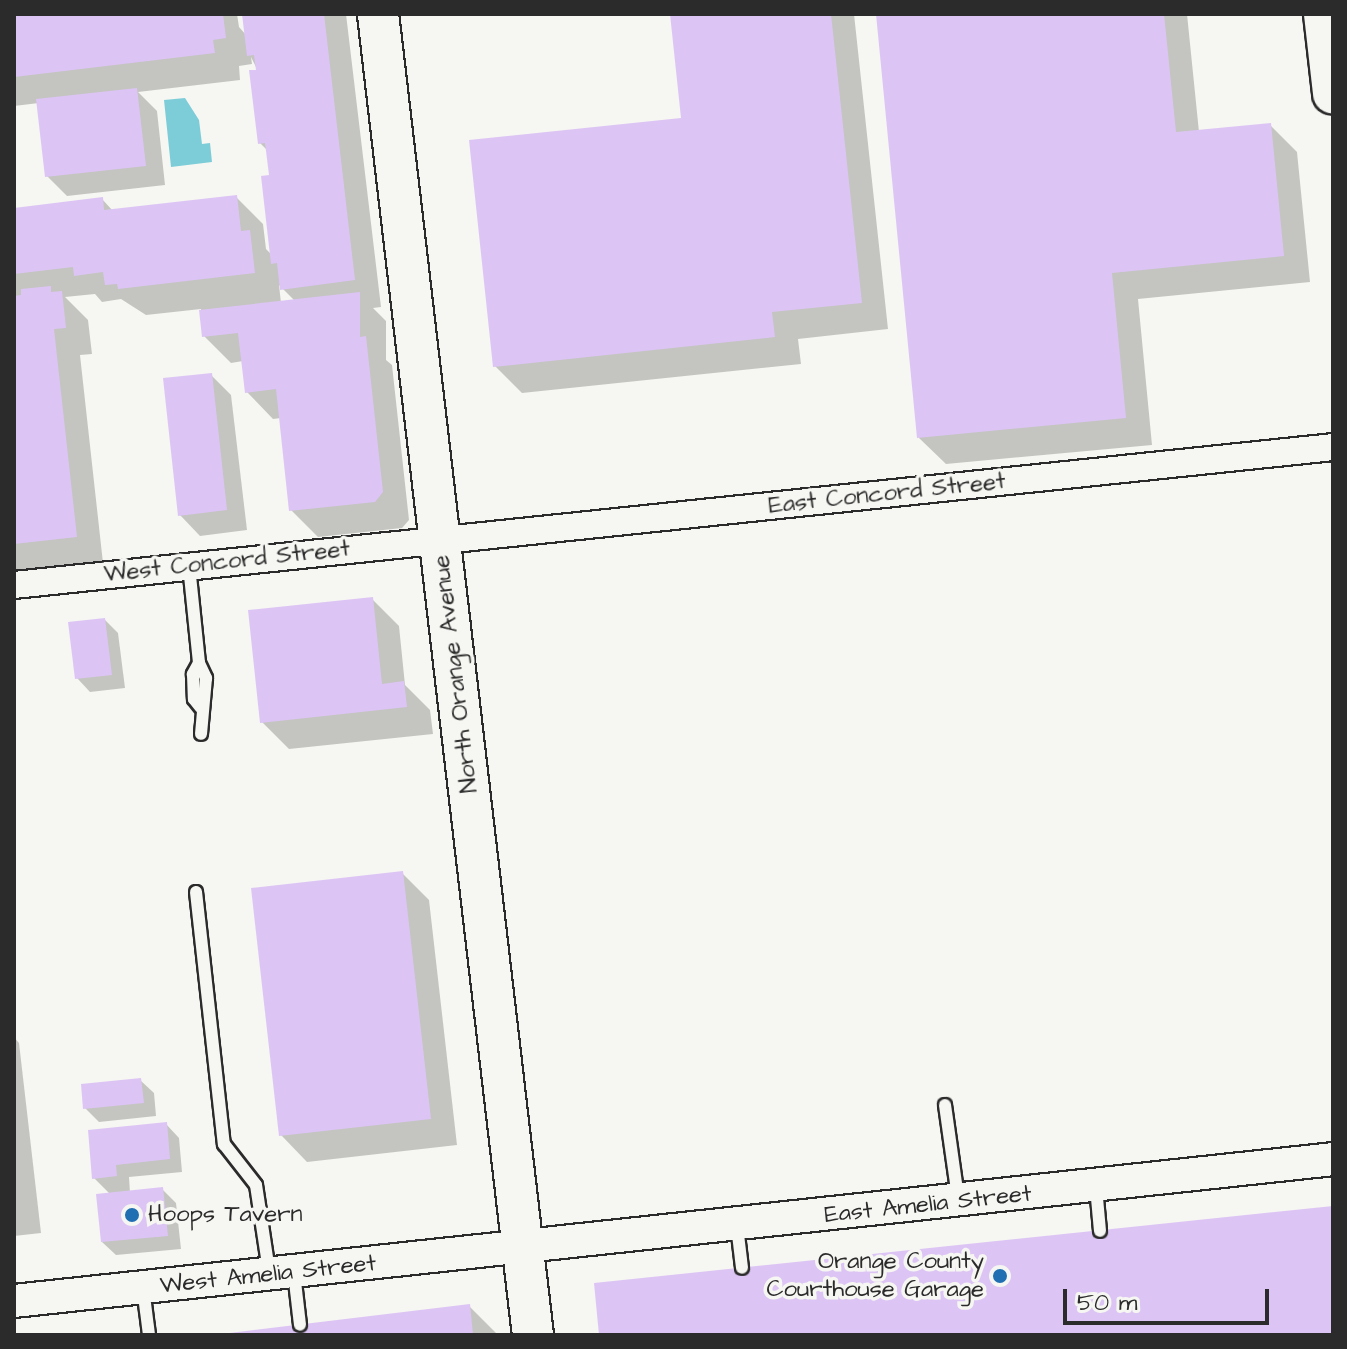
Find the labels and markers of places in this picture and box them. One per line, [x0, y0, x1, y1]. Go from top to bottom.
place label: Hoops Tavern [148, 1201, 302, 1229]
marker: Hoops Tavern [123, 1206, 141, 1224]
place label: Orange County Courthouse Garage [767, 1248, 984, 1304]
marker: Orange County Courthouse Garage [991, 1267, 1009, 1285]

